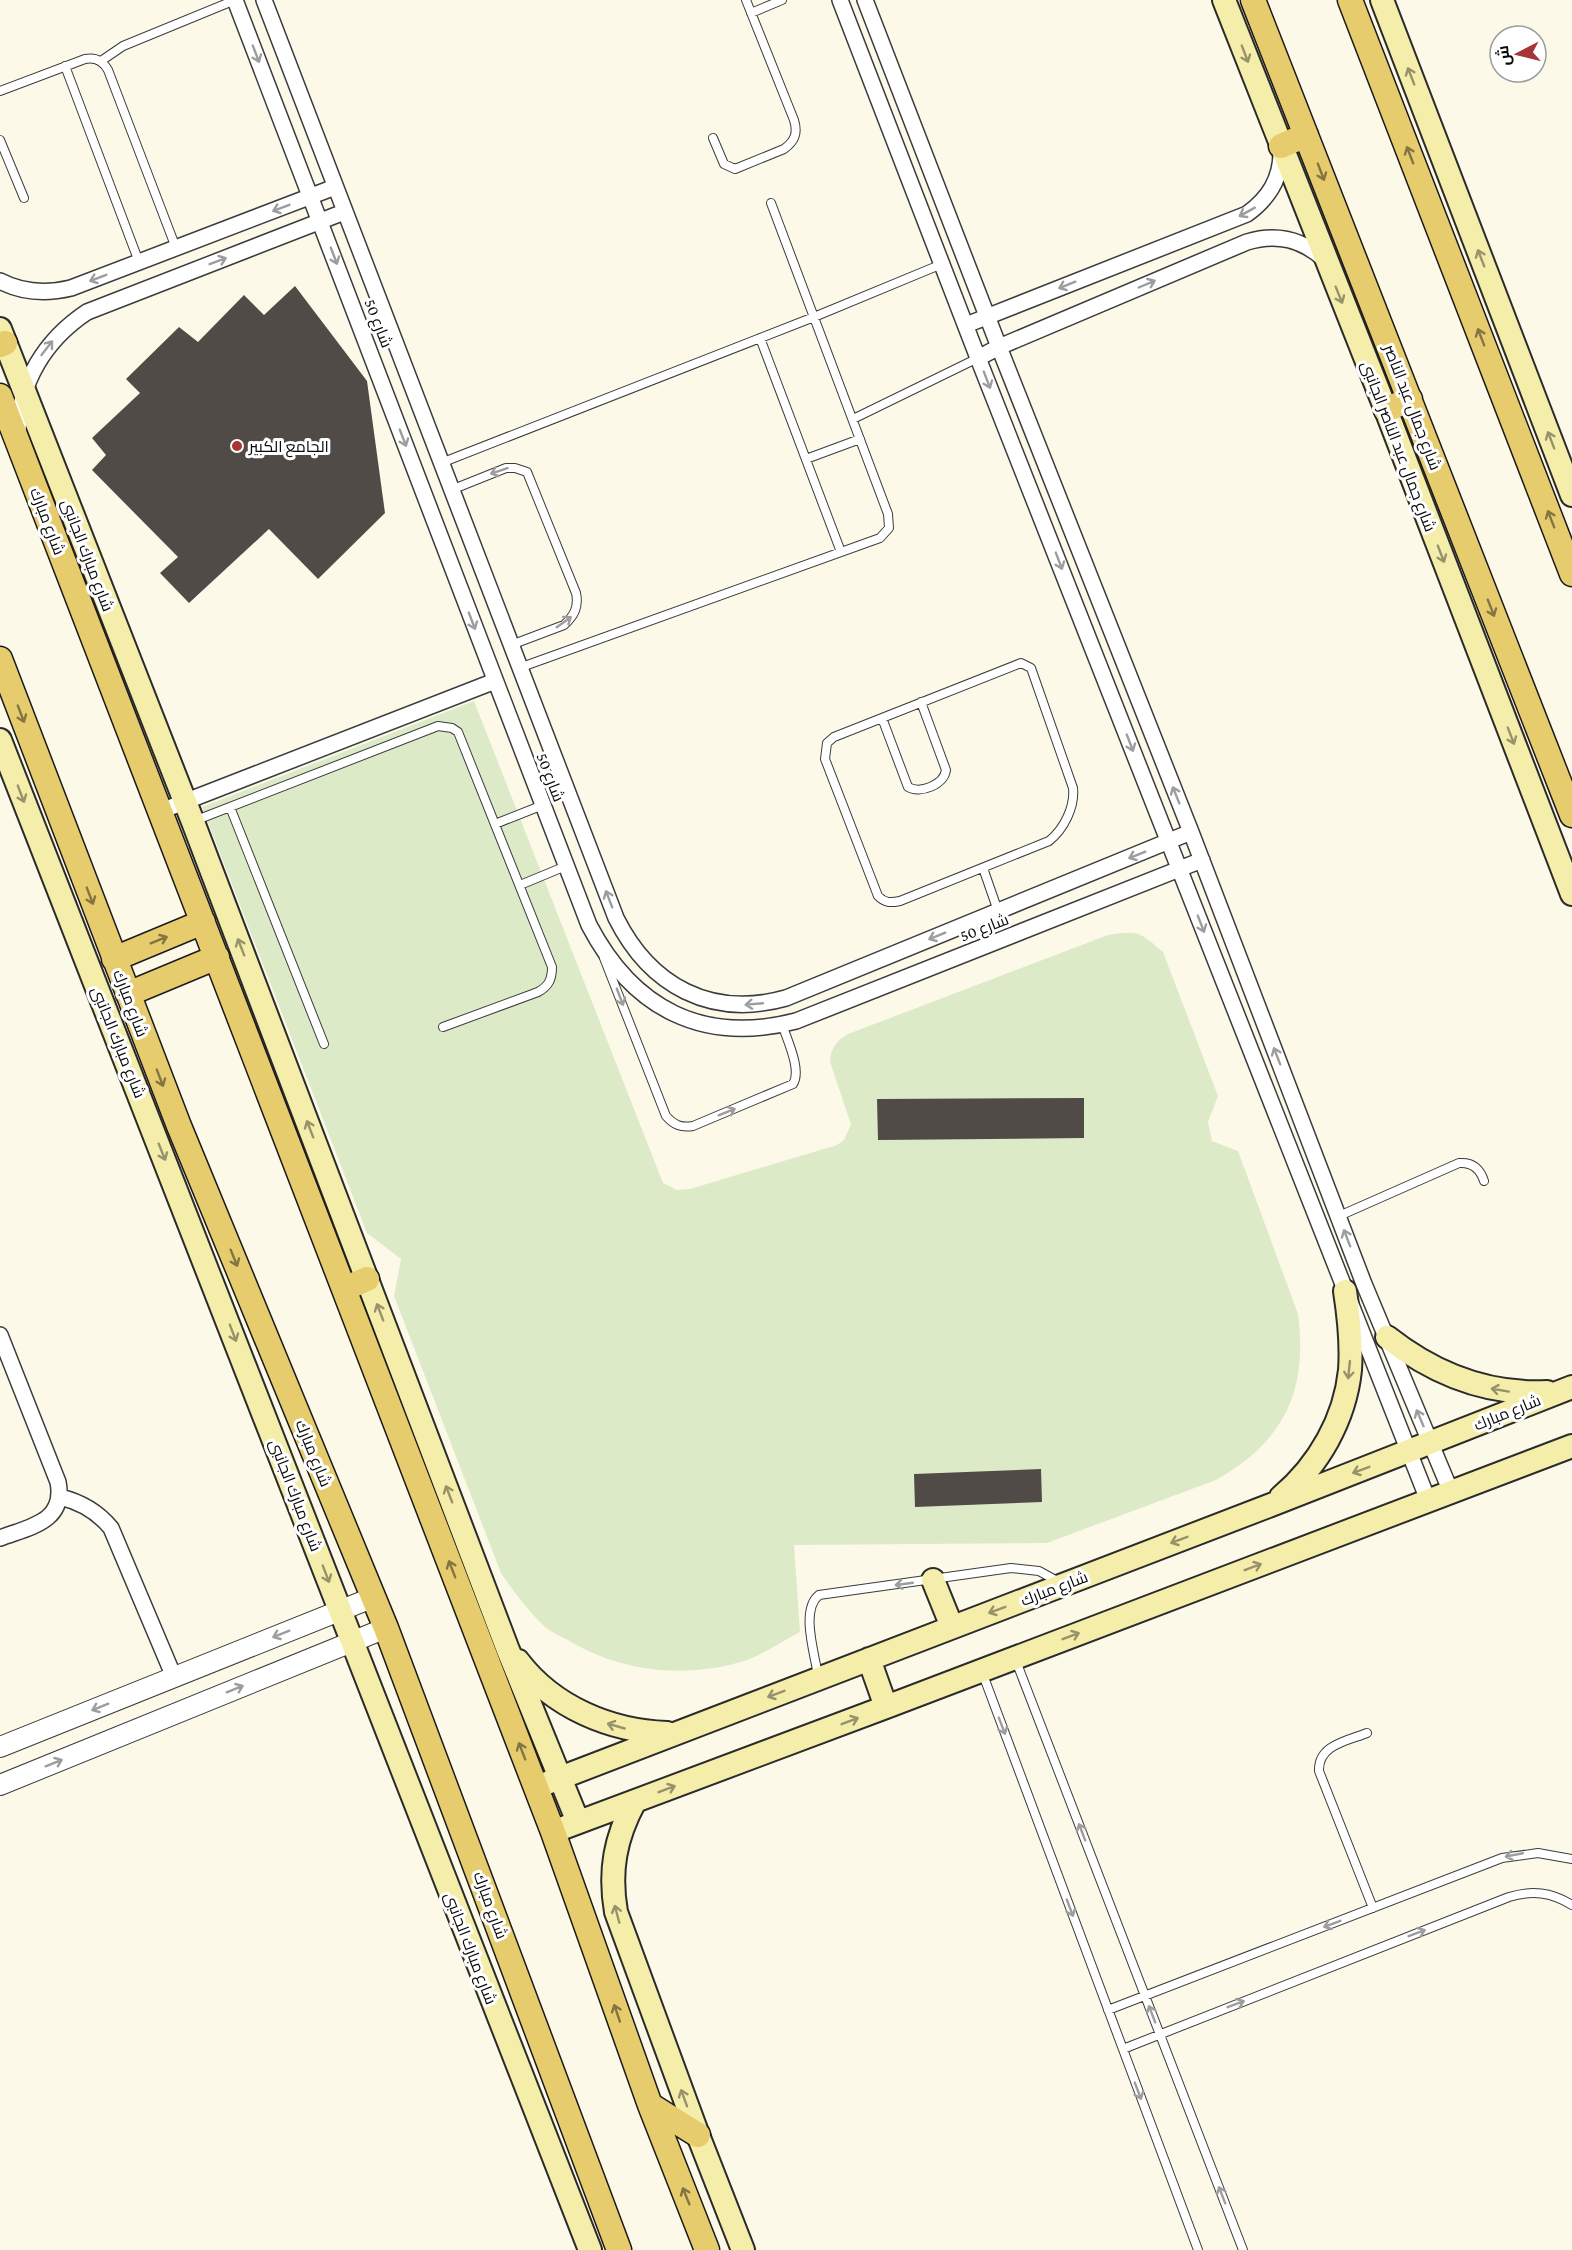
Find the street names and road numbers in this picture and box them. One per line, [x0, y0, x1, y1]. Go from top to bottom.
street label: شارع 50 [359, 297, 396, 351]
street label: شارع جمال عبد الناصر [1378, 341, 1444, 474]
street label: شارع جمال عبد الناصر الجانبى [1355, 358, 1439, 535]
street label: شارع مبارك [24, 485, 68, 558]
street label: شارع مبارك الجانبى [56, 497, 117, 615]
street label: شارع 50 [531, 751, 568, 805]
street label: شارع 50 [958, 910, 1012, 947]
street label: شارع مبارك [107, 967, 151, 1040]
street label: شارع مبارك الجانبى [86, 984, 149, 1101]
street label: شارع مبارك [1471, 1391, 1544, 1436]
street label: شارع مبارك [290, 1417, 335, 1490]
street label: شارع مبارك الجانبى [264, 1437, 325, 1555]
street label: شارع مبارك [1018, 1568, 1091, 1612]
street label: شارع مبارك [468, 1869, 511, 1942]
street label: شارع مبارك الجانبى [439, 1890, 500, 2008]

